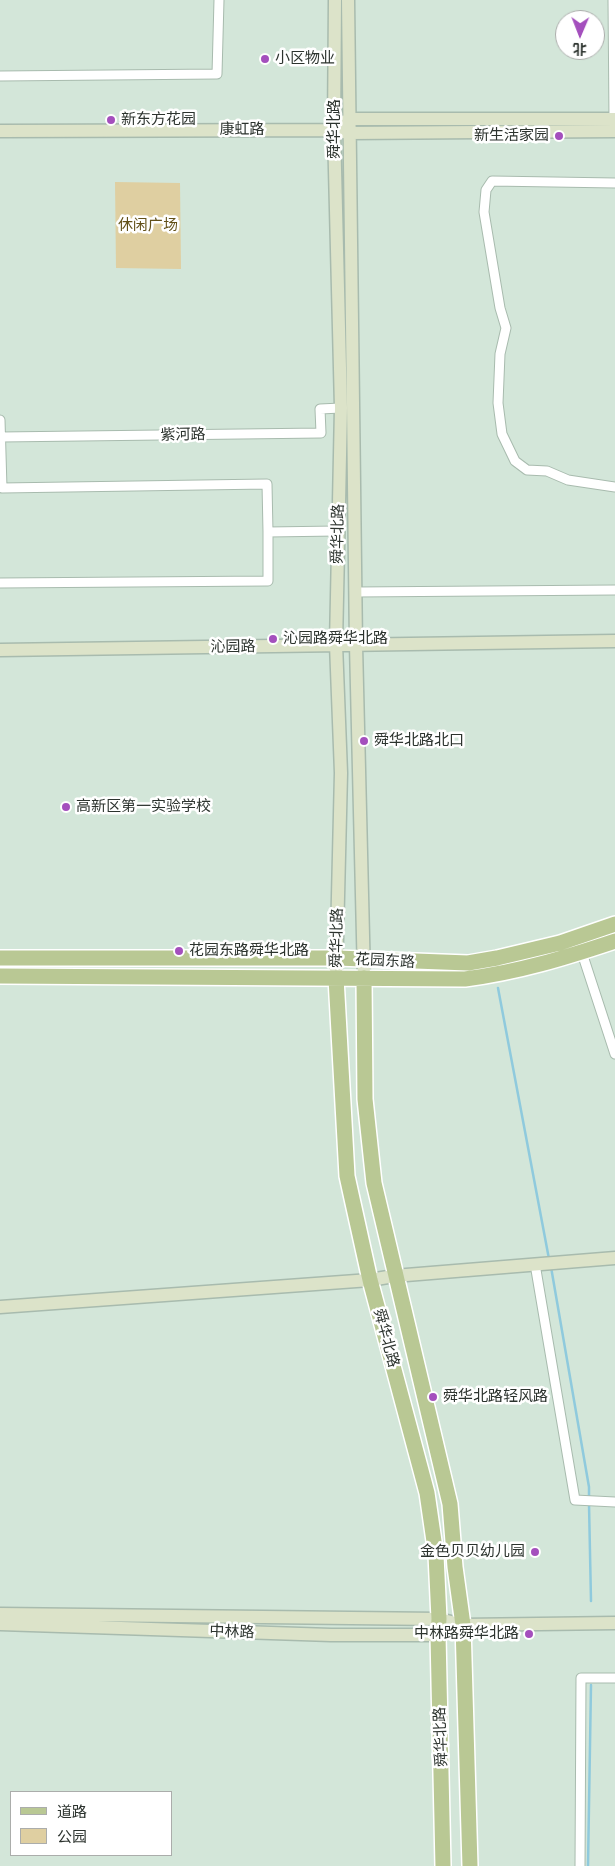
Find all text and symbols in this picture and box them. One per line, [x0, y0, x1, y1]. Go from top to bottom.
north arrow [555, 10, 605, 60]
text: 北 [573, 41, 587, 57]
place label: 小区物业 [275, 50, 335, 68]
marker: 小区物业 [259, 53, 271, 65]
street label: 舜华北路 [326, 99, 344, 159]
place label: 新东方花园 [121, 111, 196, 129]
marker: 新东方花园 [105, 114, 117, 126]
street label: 康虹路 [220, 121, 264, 139]
place label: 新生活家园 [474, 127, 549, 145]
marker: 新生活家园 [553, 130, 565, 142]
park label: 休闲广场 [118, 217, 178, 235]
street label: 紫河路 [160, 426, 206, 444]
street label: 舜华北路 [328, 504, 348, 564]
place label: 沁园路舜华北路 [283, 630, 388, 648]
marker: 沁园路舜华北路 [267, 633, 279, 645]
street label: 沁园路 [210, 638, 256, 656]
place label: 舜华北路北口 [374, 732, 464, 750]
marker: 舜华北路北口 [358, 735, 370, 747]
place label: 高新区第一实验学校 [76, 798, 211, 816]
marker: 高新区第一实验学校 [60, 801, 72, 813]
street label: 舜华北路 [327, 908, 347, 968]
place label: 花园东路舜华北路 [189, 942, 309, 960]
marker: 花园东路舜华北路 [173, 945, 185, 957]
street label: 花园东路 [355, 950, 415, 972]
street label: 舜华北路 [370, 1307, 402, 1369]
place label: 舜华北路轻风路 [443, 1388, 548, 1406]
marker: 舜华北路轻风路 [427, 1391, 439, 1403]
place label: 金色贝贝幼儿园 [420, 1543, 525, 1561]
marker: 金色贝贝幼儿园 [529, 1546, 541, 1558]
street label: 中林路 [209, 1622, 255, 1642]
place label: 中林路舜华北路 [414, 1625, 519, 1643]
marker: 中林路舜华北路 [523, 1628, 535, 1640]
street label: 舜华北路 [431, 1707, 451, 1767]
legend [10, 1791, 172, 1856]
text: 道路 [57, 1803, 87, 1821]
text: 公园 [57, 1828, 87, 1846]

